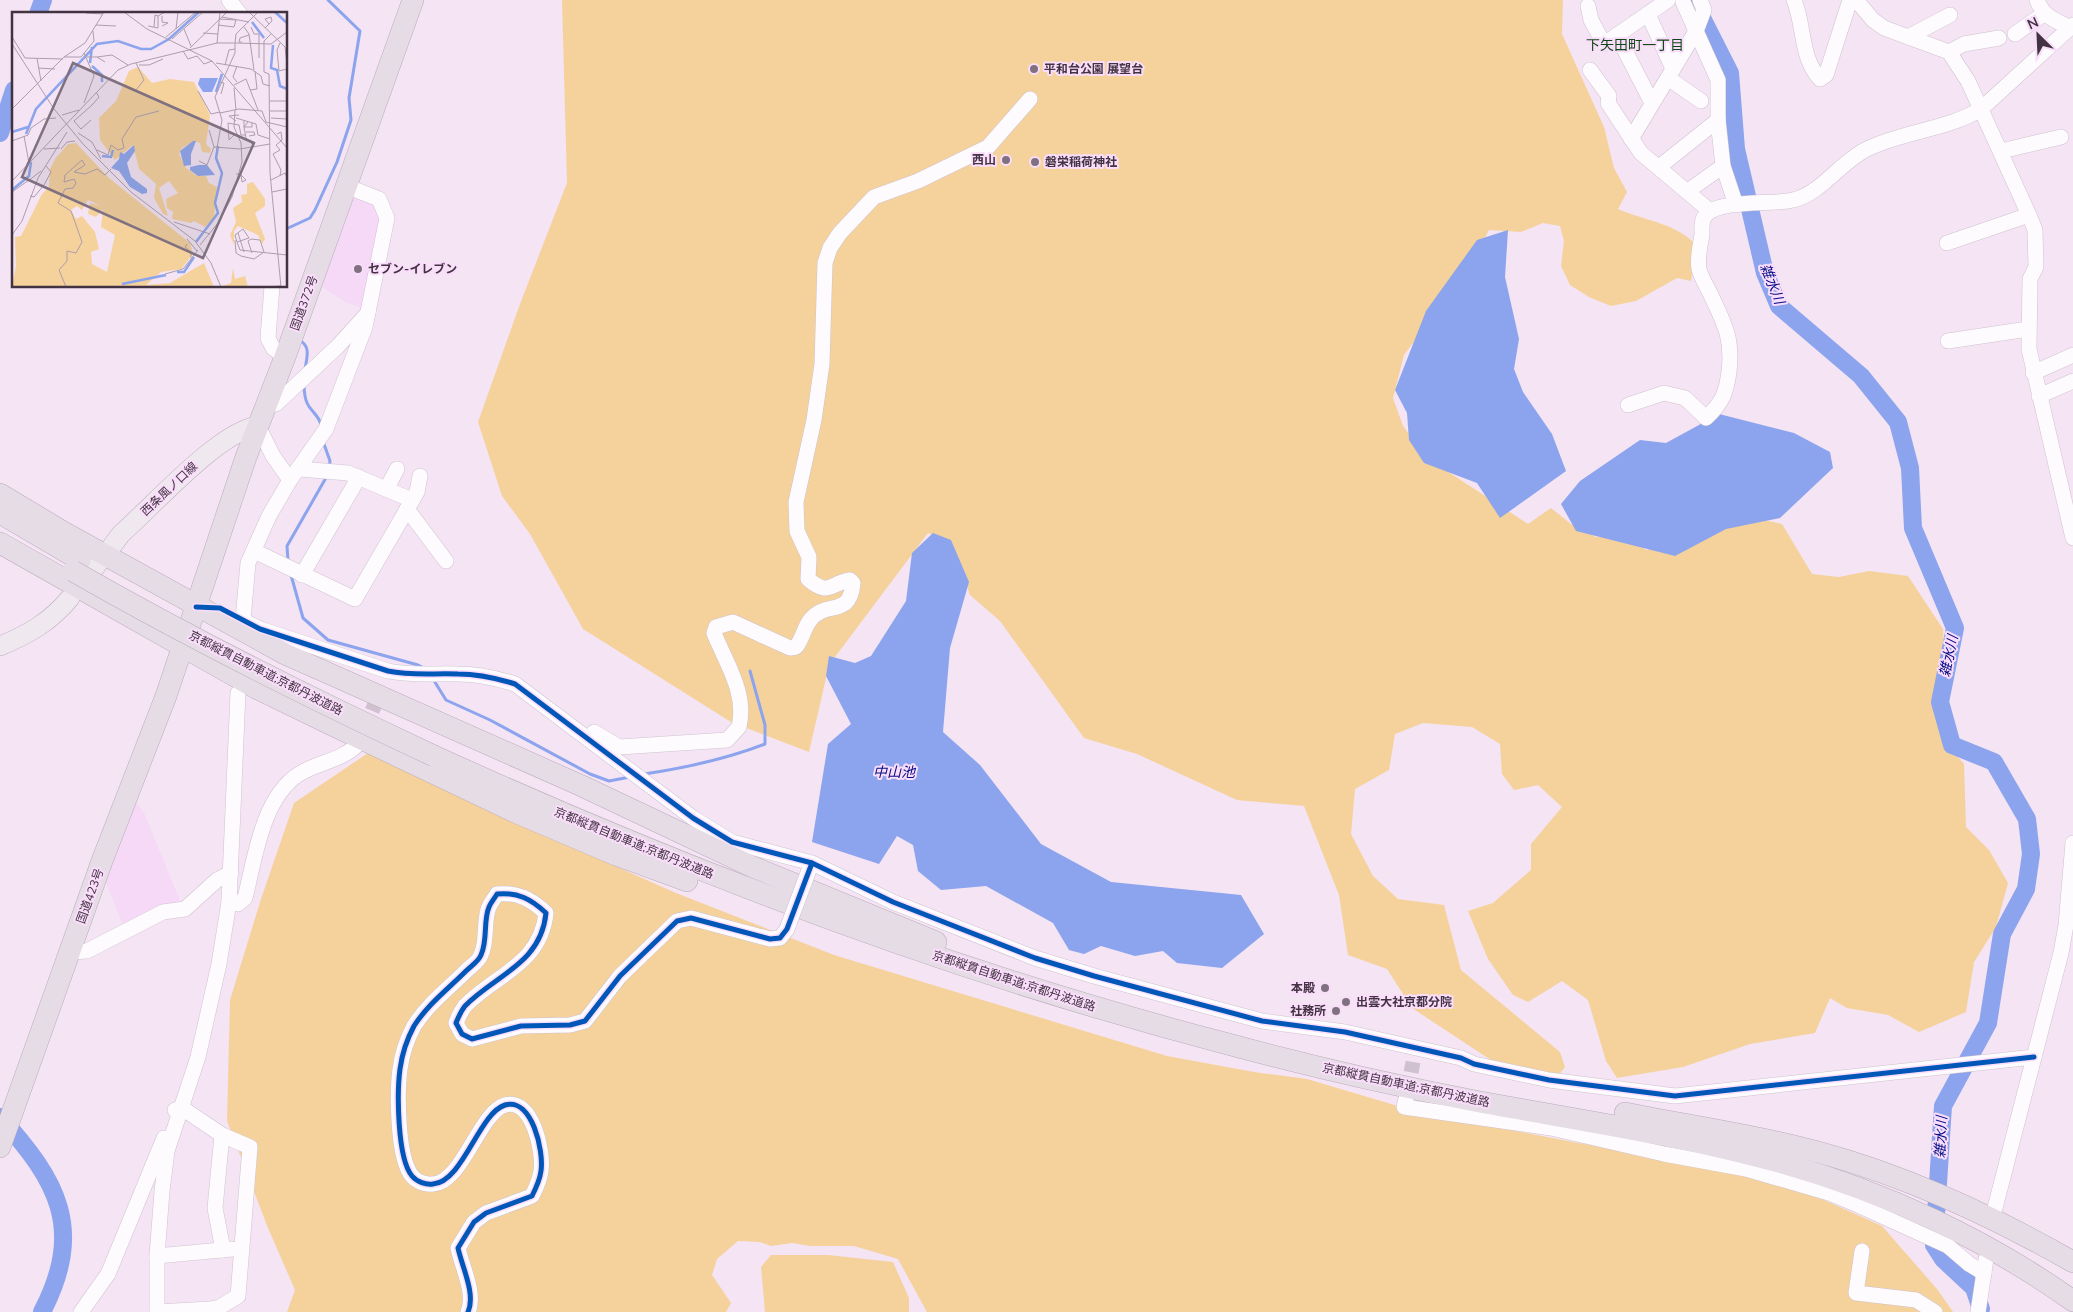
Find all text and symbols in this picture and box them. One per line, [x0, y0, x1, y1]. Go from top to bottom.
north arrow [2013, 10, 2063, 60]
inset map [12, 12, 288, 288]
text: N [2024, 13, 2042, 34]
district label: 下矢田町一丁目 [1586, 36, 1684, 55]
place label: 平和台公園 展望台 [1044, 61, 1143, 77]
marker: 平和台公園 展望台 [1028, 63, 1040, 75]
place label: 西山 [972, 152, 996, 168]
marker: 西山 [1000, 154, 1012, 166]
place label: 磐栄稲荷神社 [1045, 154, 1117, 170]
marker: 磐栄稲荷神社 [1029, 156, 1041, 168]
place label: セブン-イレブン [368, 261, 457, 277]
water label: 雑水川 [1755, 261, 1789, 309]
marker: セブン-イレブン [352, 263, 364, 275]
street label: 国道372号 [287, 273, 321, 333]
street label: 西条風ノ口線 [137, 459, 201, 519]
street label: 京都縦貫自動車道;京都丹波道路 [186, 627, 346, 719]
water label: 雑水川 [1935, 632, 1963, 679]
water label: 中山池 [873, 763, 917, 782]
street label: 京都縦貫自動車道;京都丹波道路 [552, 804, 716, 882]
street label: 国道423号 [73, 866, 107, 926]
street label: 京都縦貫自動車道;京都丹波道路 [930, 947, 1098, 1015]
place label: 本殿 [1291, 980, 1315, 996]
marker: 本殿 [1319, 982, 1331, 994]
place label: 出雲大社京都分院 [1356, 994, 1452, 1010]
marker: 出雲大社京都分院 [1340, 996, 1352, 1008]
place label: 社務所 [1290, 1003, 1326, 1019]
marker: 社務所 [1330, 1005, 1342, 1017]
street label: 京都縦貫自動車道;京都丹波道路 [1321, 1059, 1491, 1111]
water label: 雑水川 [1930, 1114, 1952, 1158]

